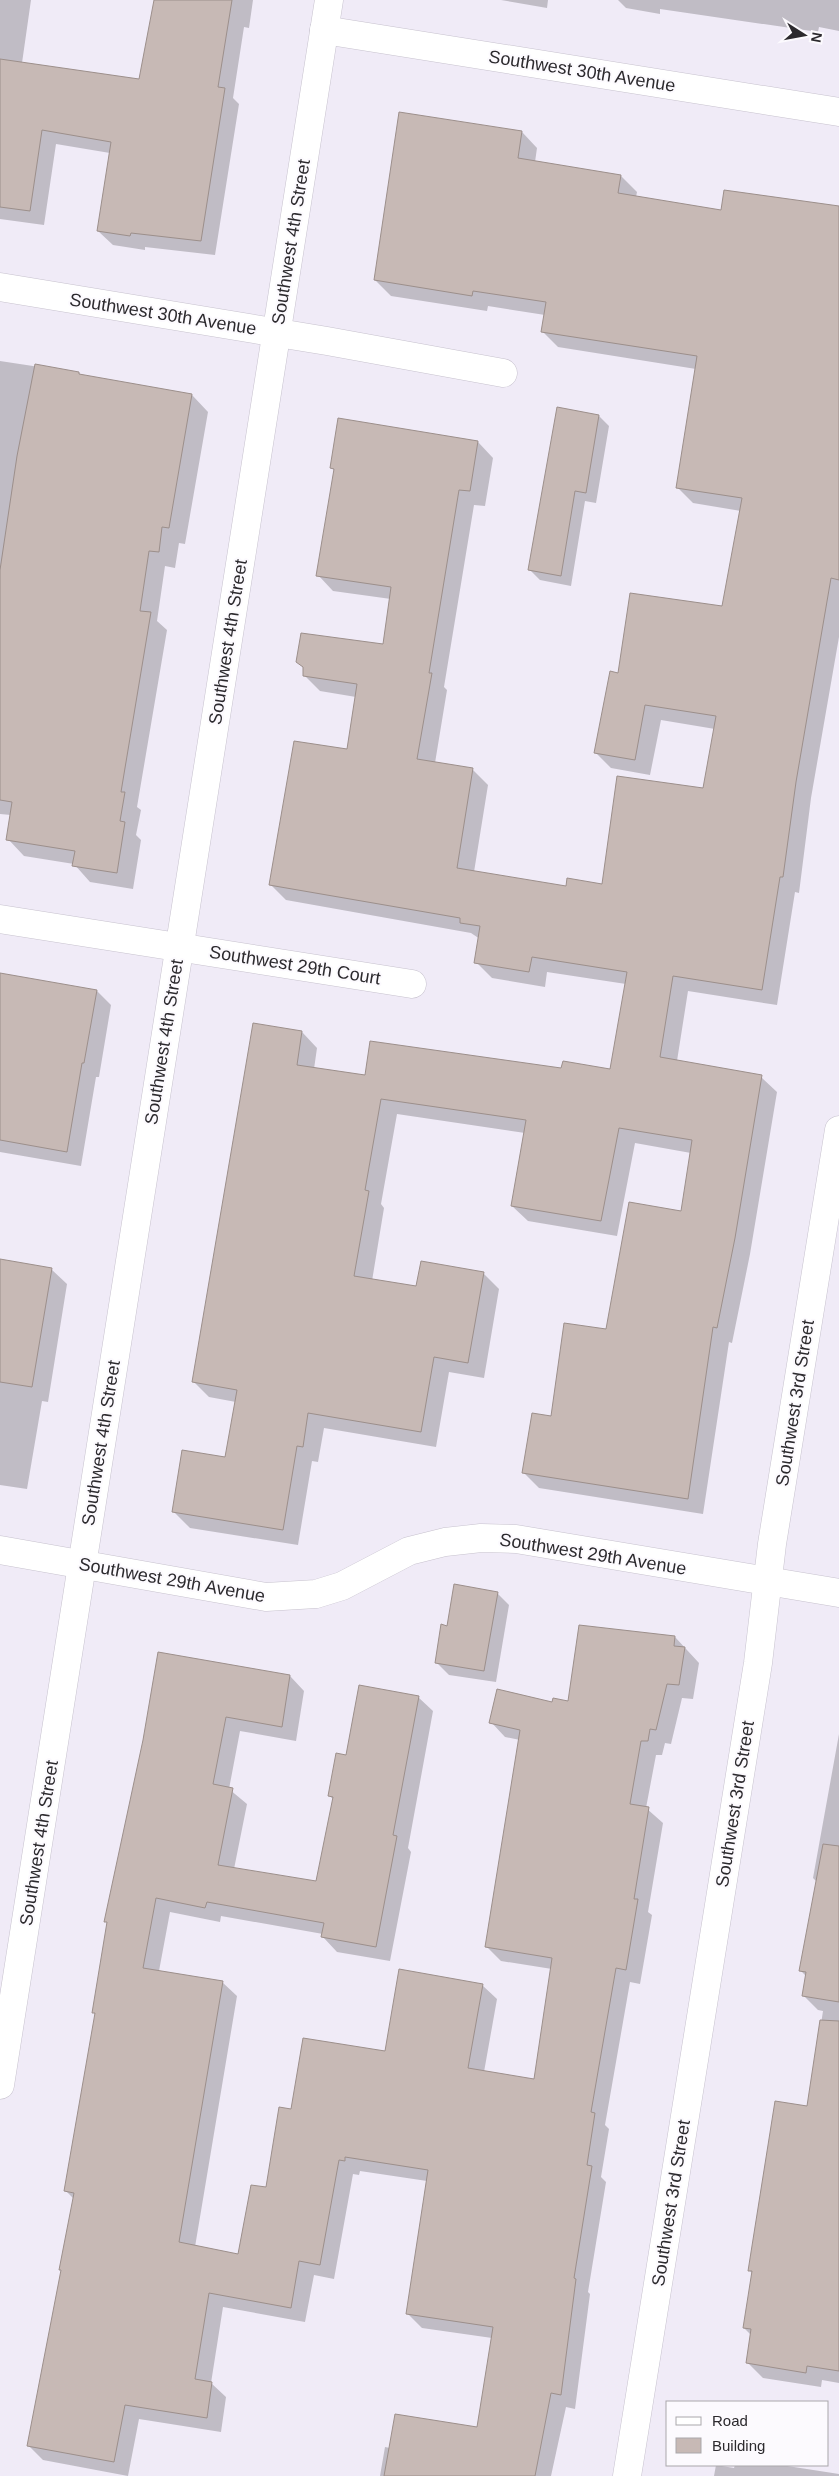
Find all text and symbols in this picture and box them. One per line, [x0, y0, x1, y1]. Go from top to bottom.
north arrow [779, 10, 829, 60]
text: N [808, 31, 826, 44]
street label: Southwest 30th Avenue [487, 46, 677, 96]
street label: Southwest 4th Street [268, 158, 314, 326]
street label: Southwest 30th Avenue [68, 289, 258, 339]
street label: Southwest 4th Street [205, 558, 251, 726]
street label: Southwest 29th Court [208, 942, 382, 988]
street label: Southwest 4th Street [141, 958, 187, 1126]
street label: Southwest 3rd Street [772, 1318, 818, 1488]
street label: Southwest 4th Street [78, 1359, 124, 1527]
street label: Southwest 29th Avenue [498, 1529, 688, 1579]
street label: Southwest 29th Avenue [77, 1554, 267, 1606]
street label: Southwest 3rd Street [712, 1719, 758, 1889]
street label: Southwest 4th Street [16, 1759, 62, 1927]
street label: Southwest 3rd Street [648, 2118, 694, 2288]
legend [666, 2401, 829, 2466]
text: Road [712, 2412, 748, 2429]
text: Building [712, 2437, 765, 2454]

